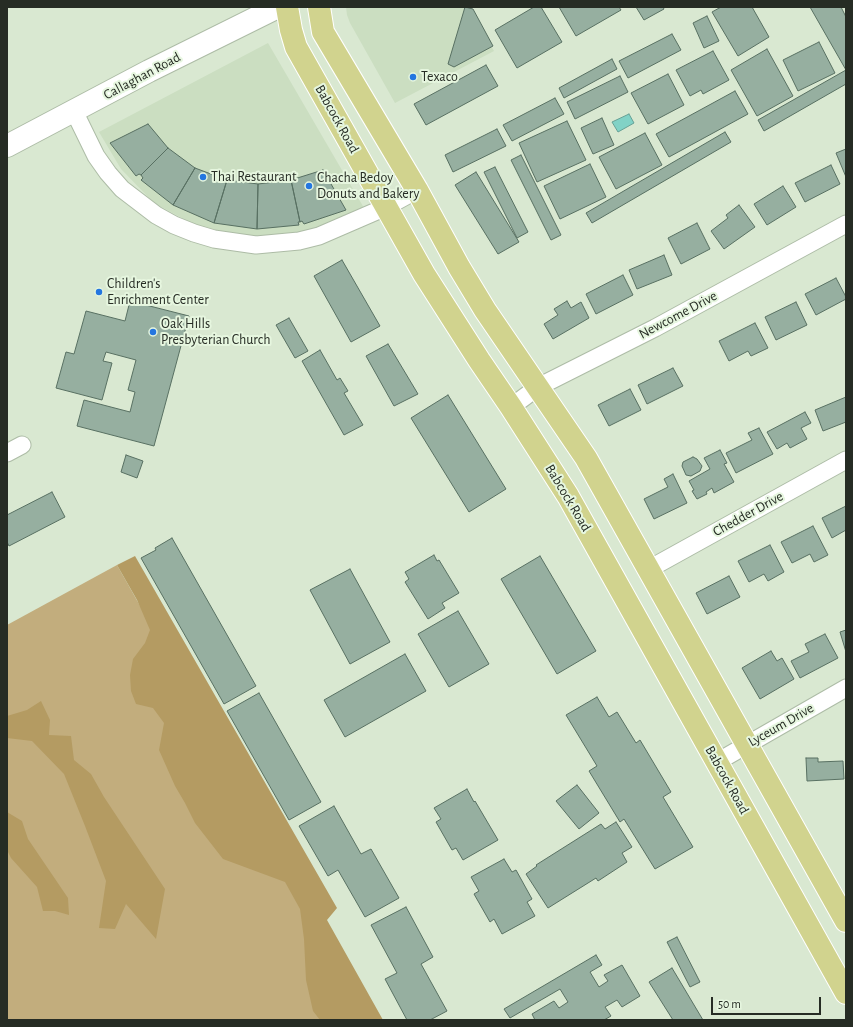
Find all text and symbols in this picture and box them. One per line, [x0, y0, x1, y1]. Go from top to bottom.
street label: Callaghan Road [101, 49, 183, 103]
place label: Texaco [421, 69, 458, 85]
marker: Texaco [408, 72, 418, 82]
street label: Babcock Road [311, 82, 363, 156]
place label: Thai Restaurant [211, 169, 296, 185]
place label: Chacha Bedoy Donuts and Bakery [317, 170, 419, 202]
marker: Thai Restaurant [198, 172, 208, 182]
marker: Chacha Bedoy Donuts and Bakery [304, 181, 314, 191]
place label: Children's Enrichment Center [107, 276, 209, 308]
marker: Children's Enrichment Center [94, 287, 104, 297]
street label: Newcome Drive [636, 287, 720, 343]
place label: Oak Hills Presbyterian Church [161, 316, 270, 348]
marker: Oak Hills Presbyterian Church [148, 327, 158, 337]
street label: Babcock Road [541, 461, 595, 535]
street label: Chedder Drive [710, 488, 786, 540]
street label: Lyceum Drive [745, 700, 817, 750]
street label: Babcock Road [701, 743, 753, 817]
scale bar [713, 989, 823, 1015]
text: 50 m [718, 998, 741, 1010]

